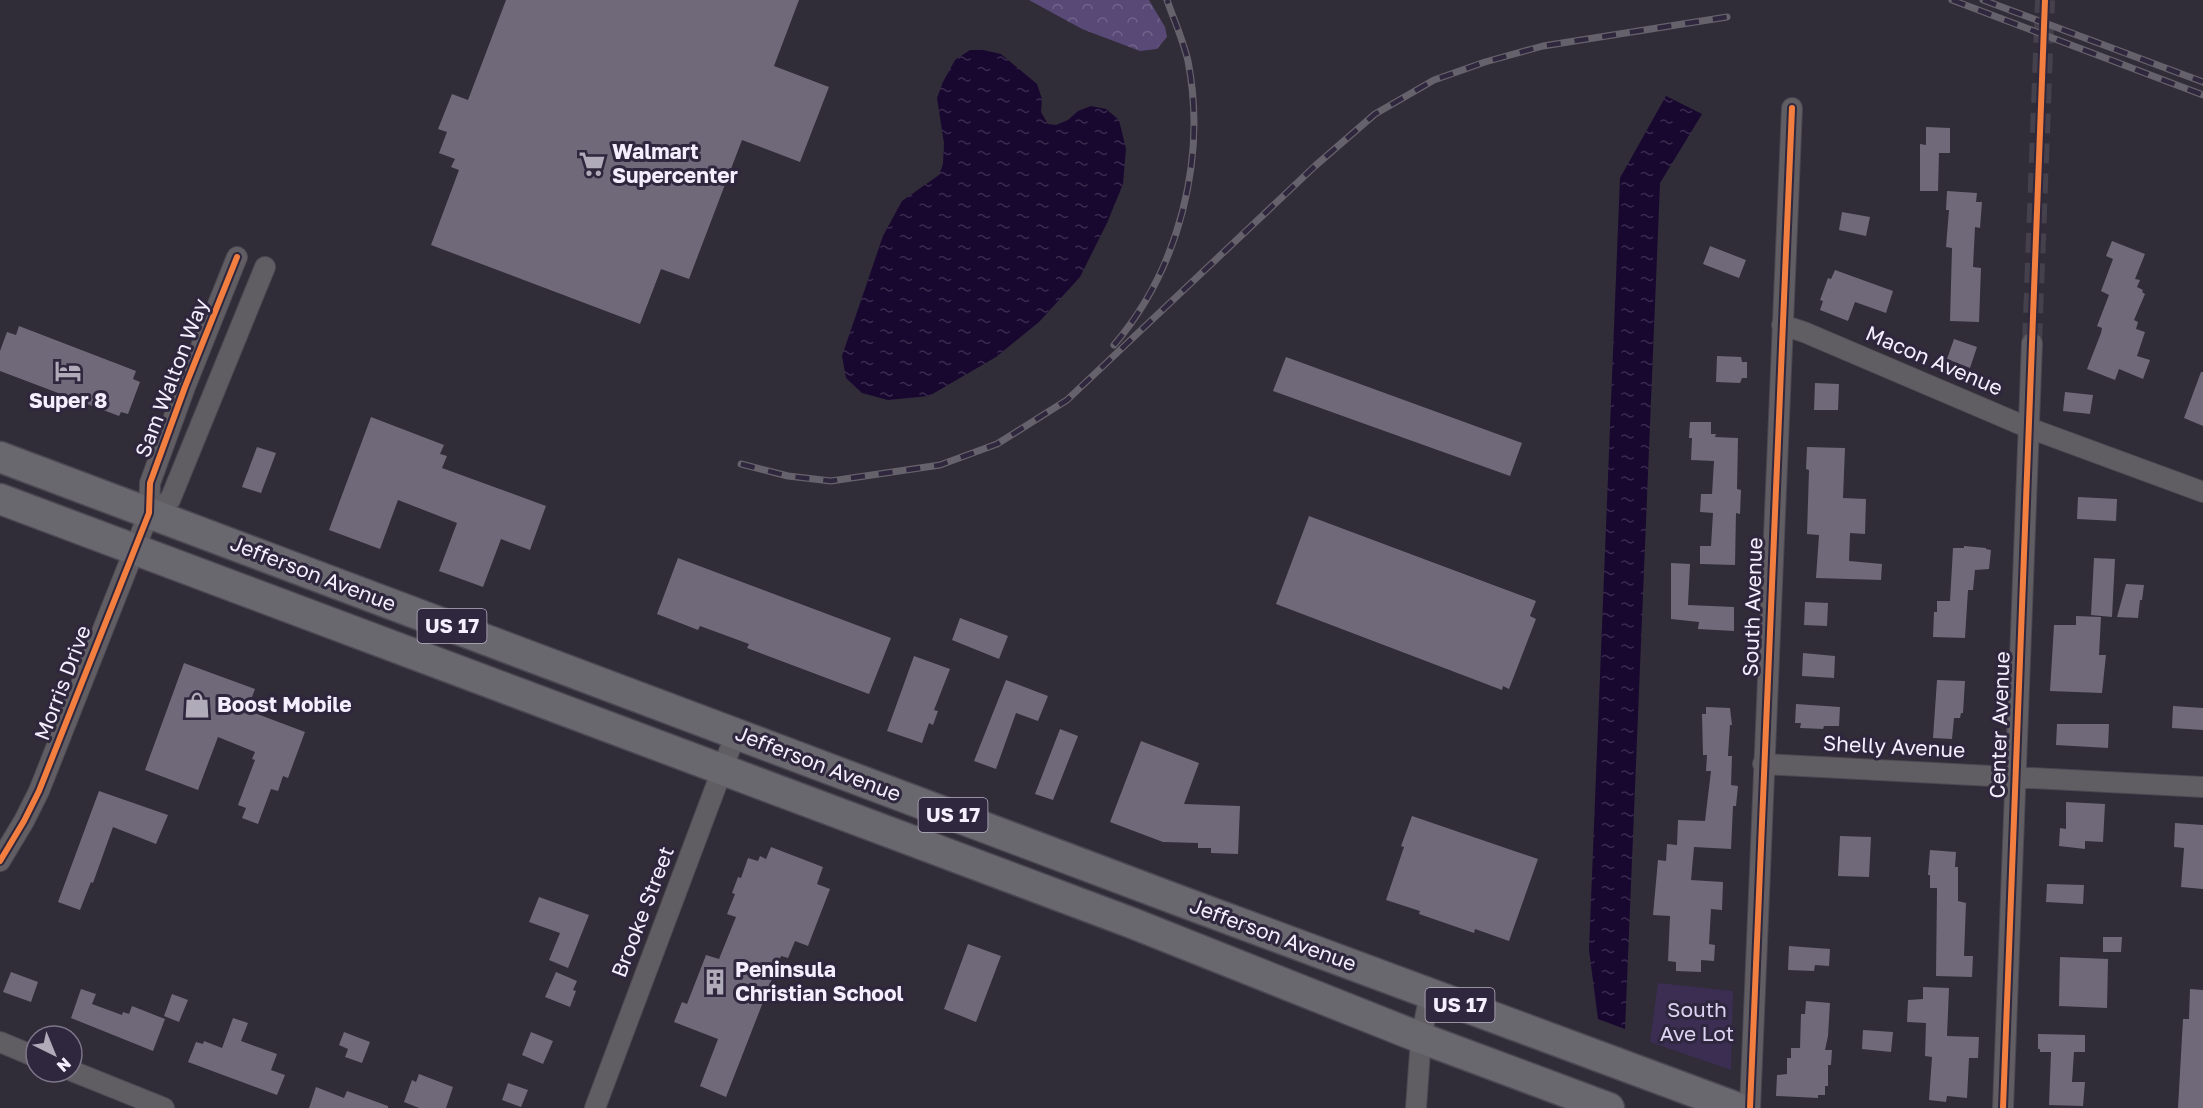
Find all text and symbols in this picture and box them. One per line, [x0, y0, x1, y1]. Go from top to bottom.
place label: Walmart Supercenter [612, 138, 738, 188]
supermarket icon: Walmart Supercenter [577, 149, 607, 179]
street label: Sam Walton Way [129, 294, 213, 461]
street label: Macon Avenue [1862, 320, 2007, 401]
hotel icon: Super 8 [53, 356, 83, 386]
place label: Super 8 [29, 387, 107, 413]
street label: Jefferson Avenue [227, 530, 400, 617]
street label: South Avenue [1737, 537, 1767, 677]
road number: US 17 [418, 609, 486, 643]
street label: Morris Drive [28, 621, 96, 744]
street label: Center Avenue [1983, 651, 2015, 799]
shop icon: Boost Mobile [182, 690, 212, 720]
place label: Boost Mobile [217, 691, 352, 717]
street label: Jefferson Avenue [732, 720, 905, 807]
street label: Shelly Avenue [1822, 729, 1966, 763]
road number: US 17 [918, 798, 988, 832]
street label: Brooke Street [605, 842, 679, 981]
street label: Jefferson Avenue [1187, 892, 1360, 976]
place label: Peninsula Christian School [735, 956, 904, 1006]
building icon: Peninsula Christian School [700, 967, 730, 997]
road number: US 17 [1426, 988, 1494, 1022]
park label: South Ave Lot [1660, 996, 1734, 1046]
north arrow [24, 1024, 84, 1084]
text: N [53, 1054, 76, 1076]

